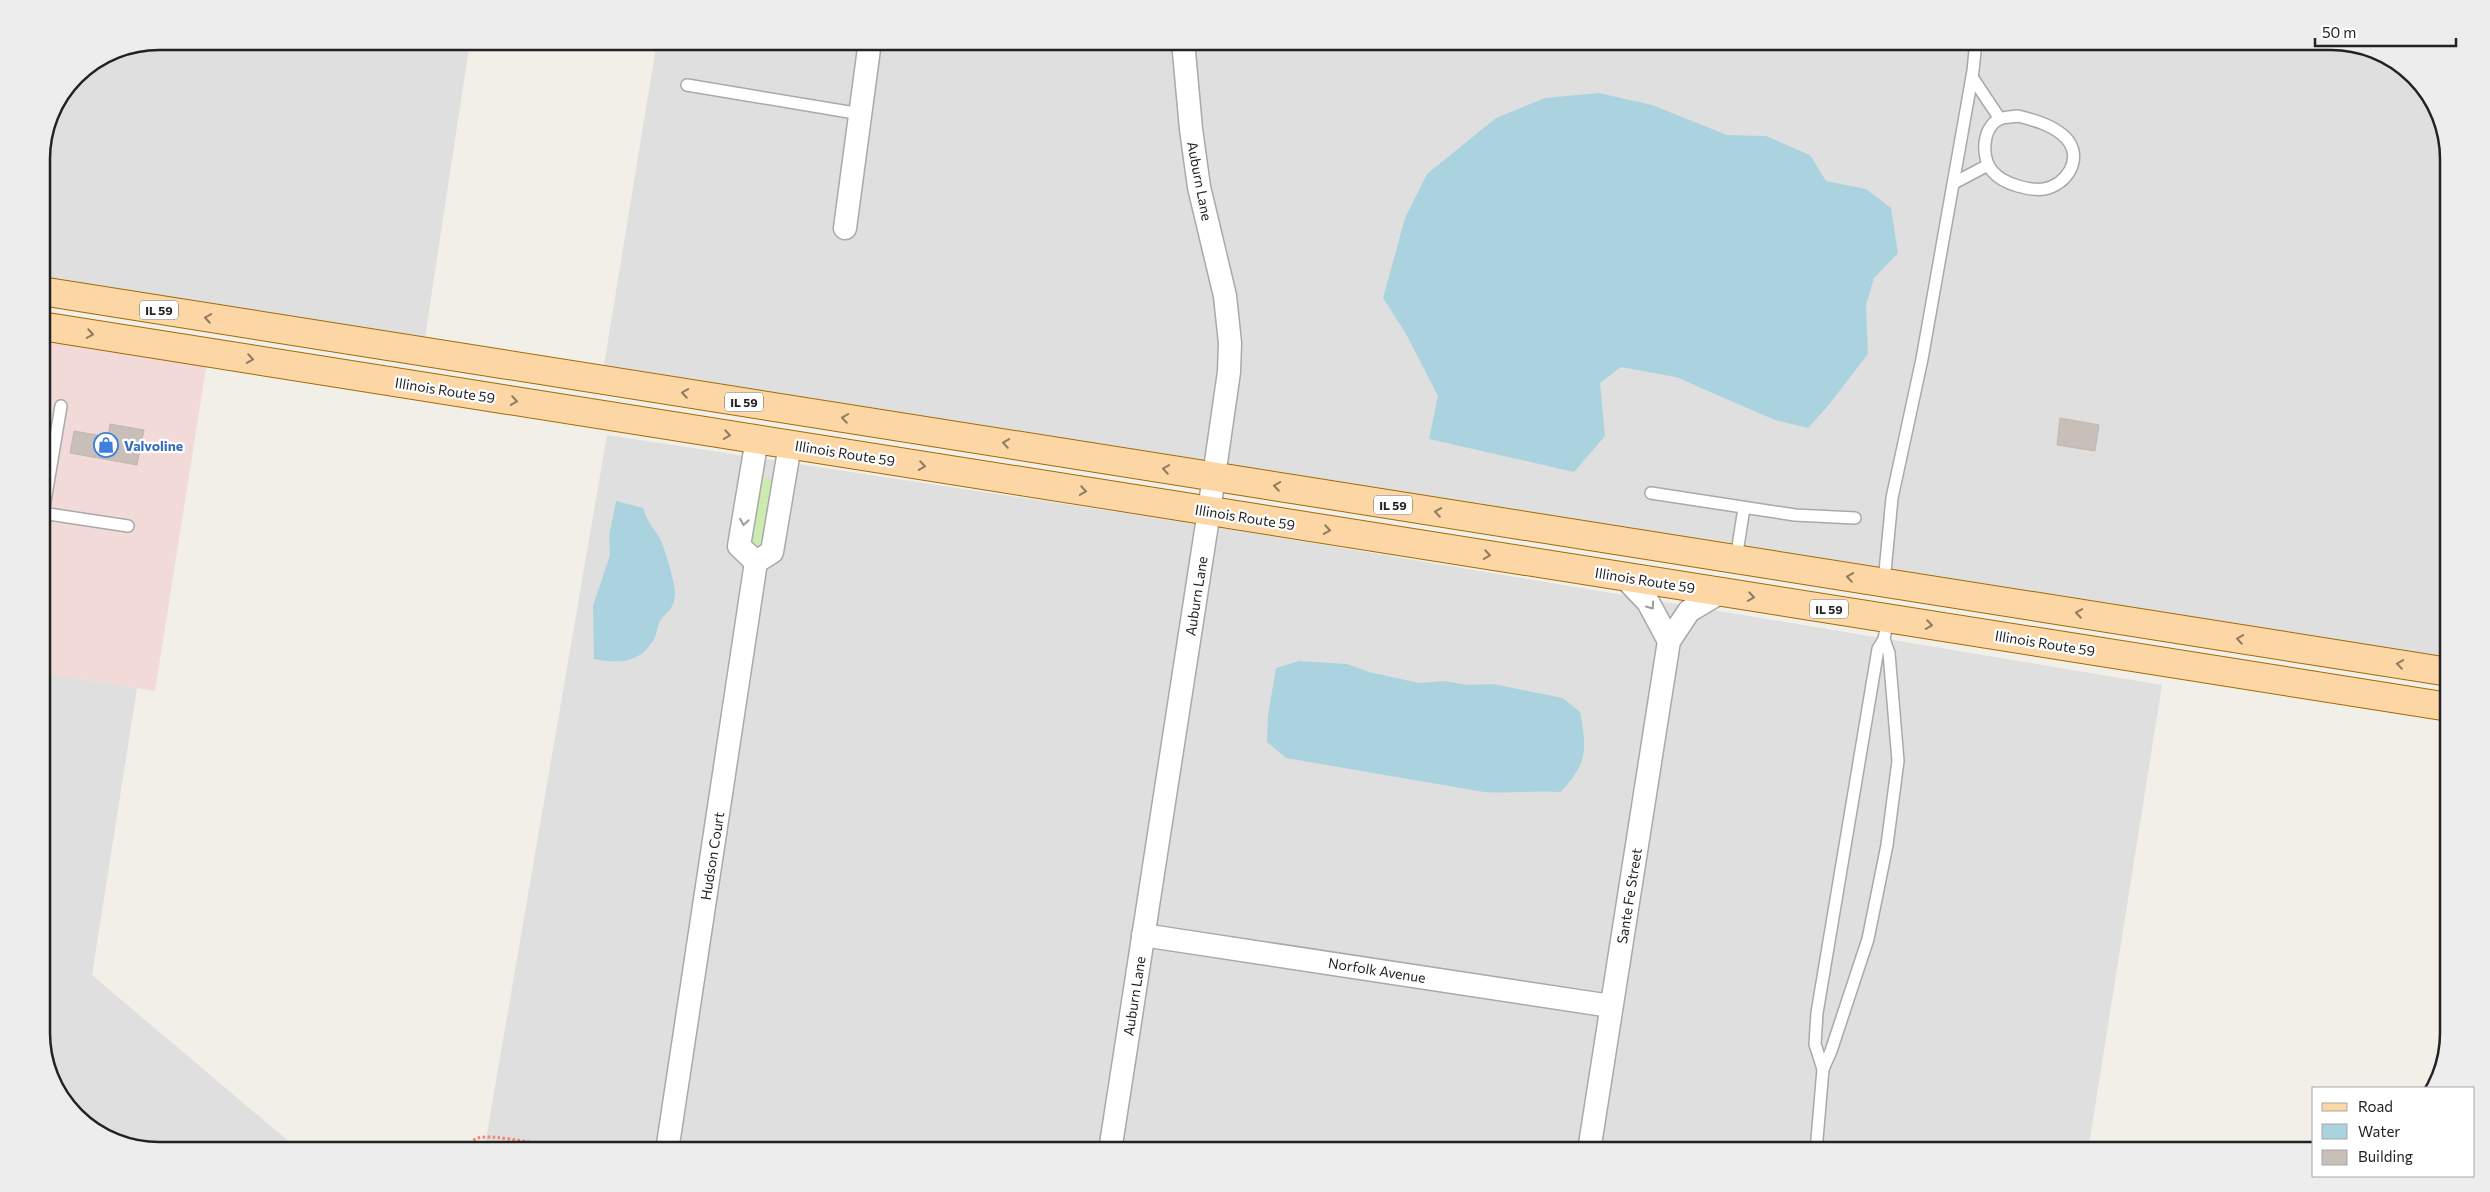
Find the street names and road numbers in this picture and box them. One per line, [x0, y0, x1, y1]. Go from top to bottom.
street label: Auburn Lane [1184, 140, 1216, 222]
road number: IL 59 [140, 300, 178, 320]
street label: Illinois Route 59 [394, 374, 496, 406]
road number: IL 59 [725, 392, 763, 412]
street label: Illinois Route 59 [794, 437, 896, 469]
road number: IL 59 [1374, 496, 1412, 514]
street label: Illinois Route 59 [1194, 501, 1296, 533]
street label: Auburn Lane [1181, 555, 1211, 637]
street label: Illinois Route 59 [1594, 564, 1696, 596]
road number: IL 59 [1810, 600, 1848, 618]
street label: Illinois Route 59 [1994, 627, 2096, 659]
street label: Hudson Court [697, 810, 727, 901]
street label: Sante Fe Street [1613, 847, 1645, 945]
street label: Norfolk Avenue [1327, 954, 1427, 986]
street label: Auburn Lane [1119, 955, 1149, 1037]

